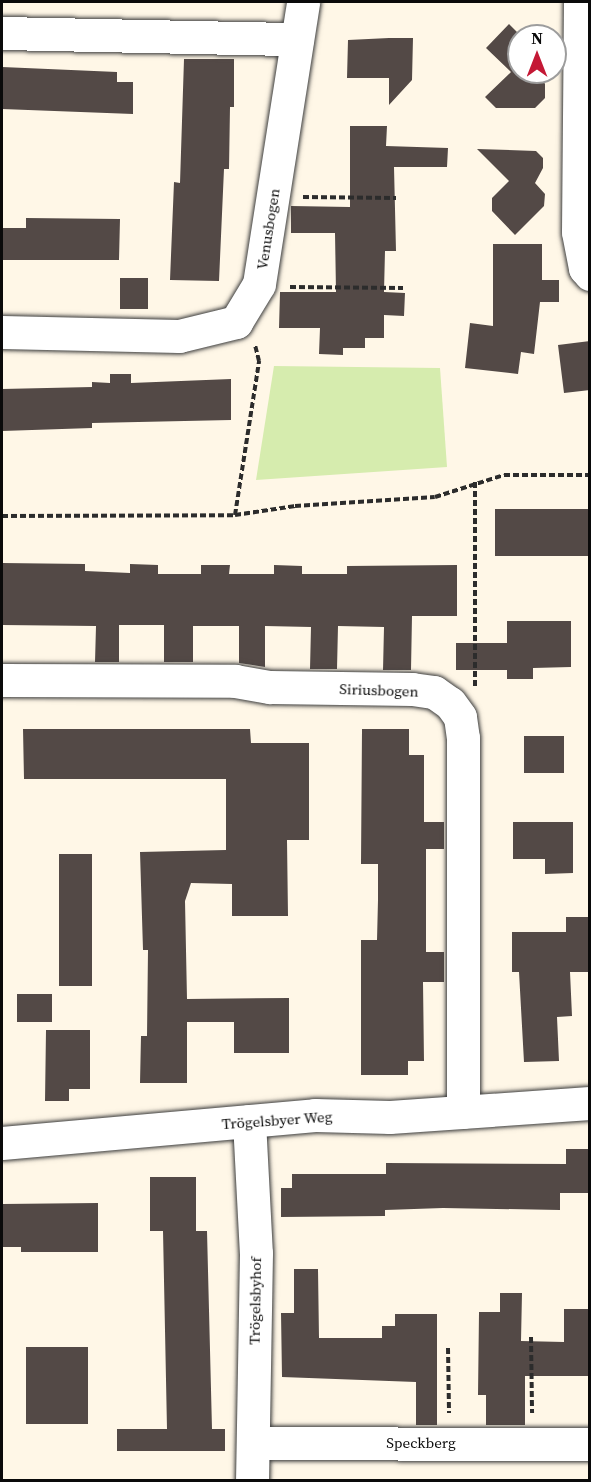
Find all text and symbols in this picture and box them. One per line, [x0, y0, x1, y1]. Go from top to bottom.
north arrow [507, 24, 567, 84]
text: N [531, 27, 543, 49]
street label: Venusbogen [253, 187, 283, 271]
street label: Siriusbogen [339, 680, 419, 700]
street label: Trögelsbyer Weg [221, 1107, 333, 1133]
street label: Trögelsbyhof [245, 1257, 265, 1345]
street label: Speckberg [386, 1434, 456, 1452]

